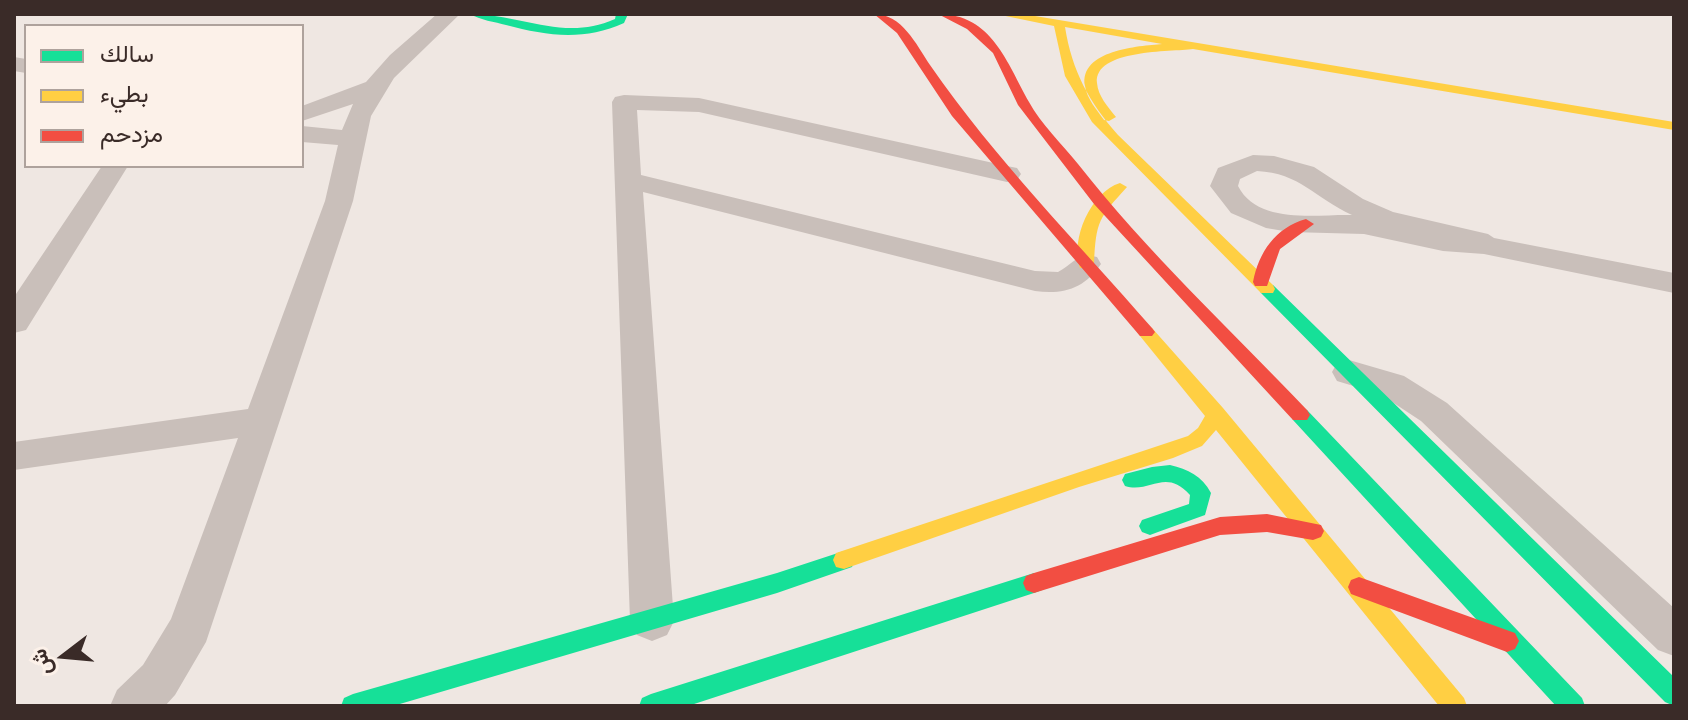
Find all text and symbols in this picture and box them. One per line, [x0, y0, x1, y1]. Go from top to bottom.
legend [24, 24, 304, 168]
text: سالك [100, 40, 154, 67]
text: بطيء [100, 80, 149, 107]
text: مزدحم [100, 120, 163, 147]
north arrow [24, 616, 104, 696]
text: ش [25, 647, 56, 679]

